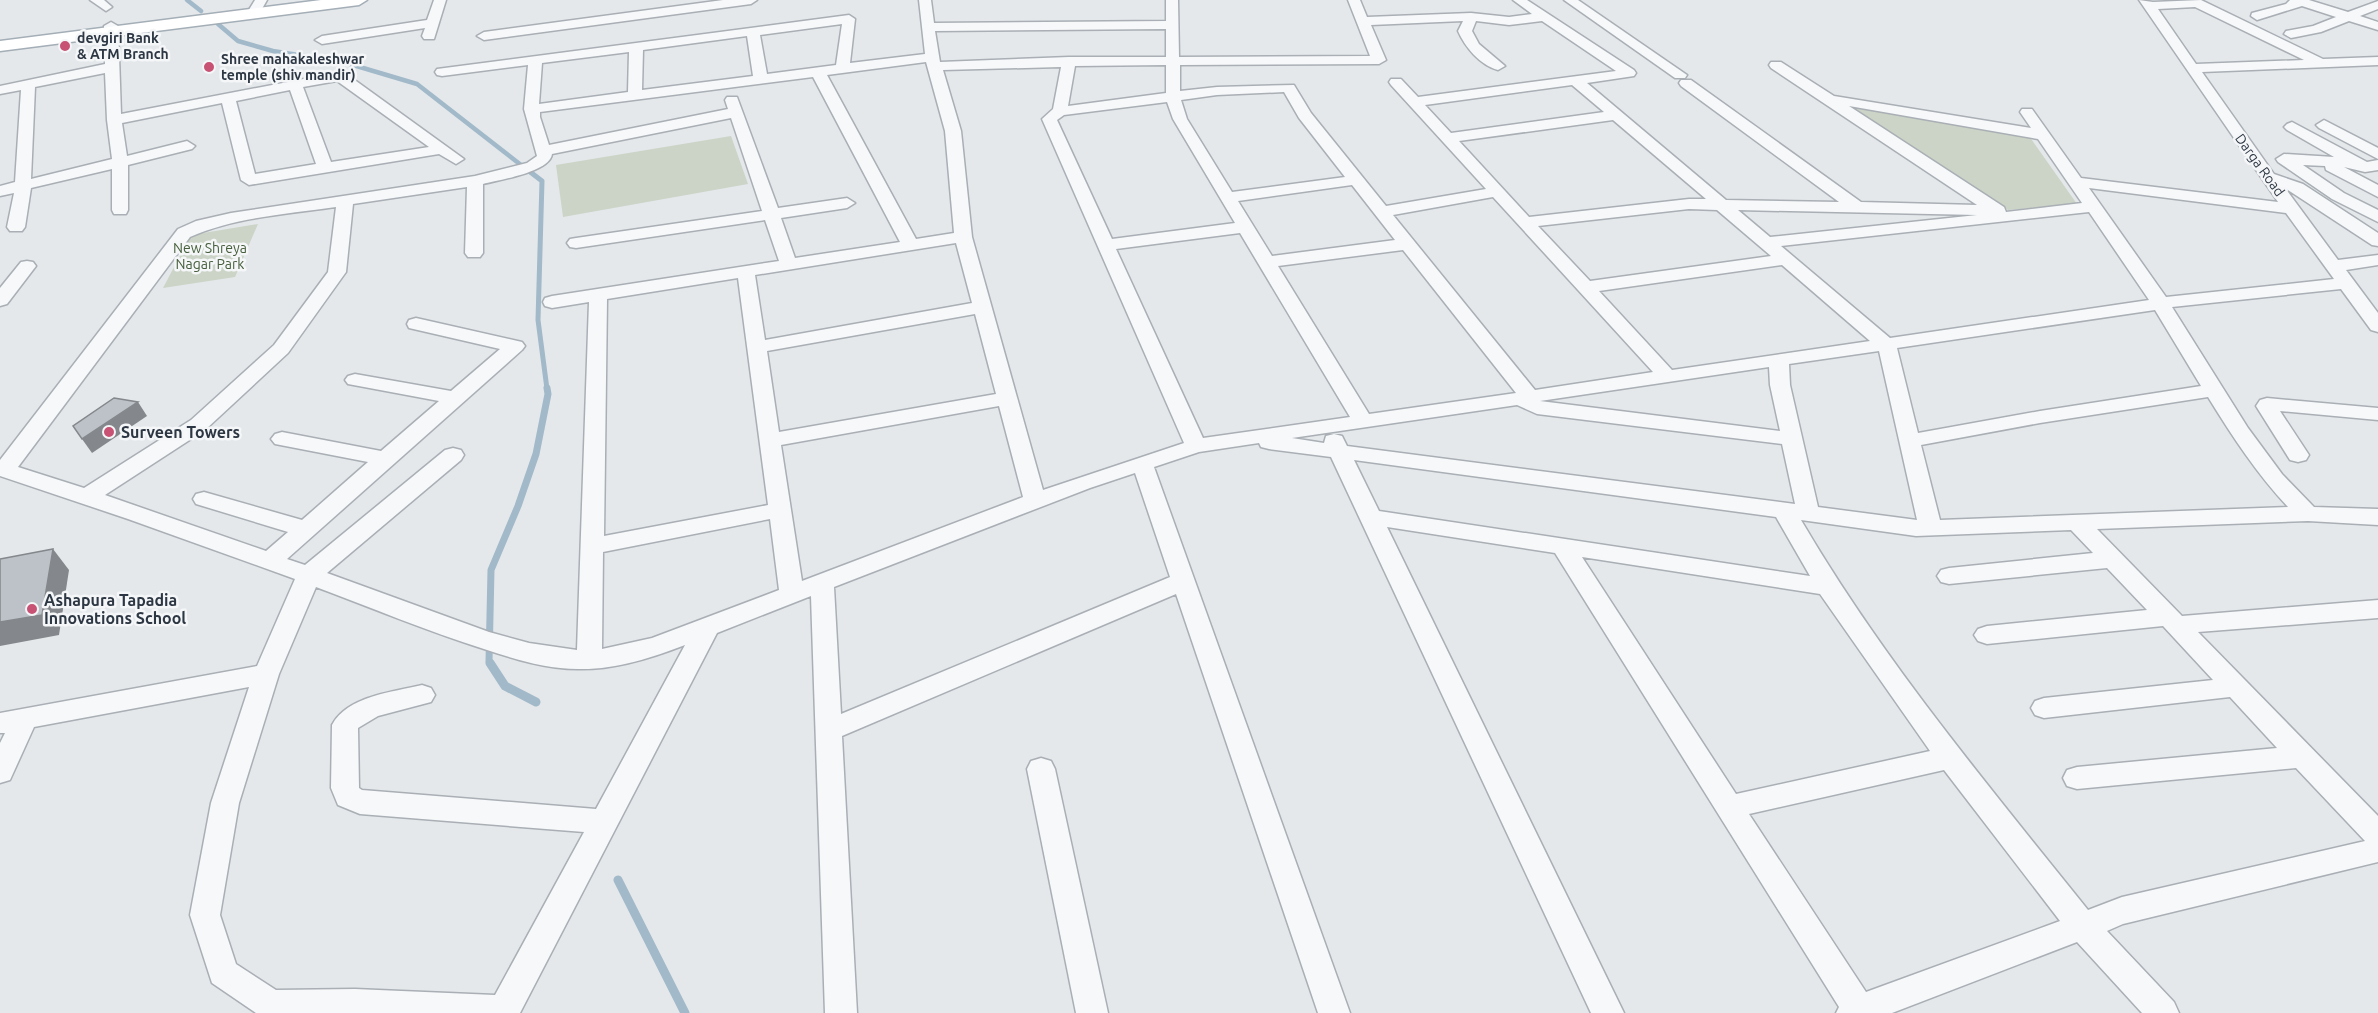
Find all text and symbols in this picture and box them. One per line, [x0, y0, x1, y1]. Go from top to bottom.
place label: devgiri Bank & ATM Branch [77, 30, 169, 62]
marker: devgiri Bank & ATM Branch [58, 39, 72, 53]
place label: Shree mahakaleshwar temple (shiv mandir) [221, 51, 364, 83]
marker: Shree mahakaleshwar temple (shiv mandir) [202, 60, 216, 74]
street label: Darga Road [2232, 131, 2288, 199]
park label: New Shreya Nagar Park [173, 240, 247, 272]
place label: Surveen Towers [121, 423, 240, 441]
marker: Surveen Towers [102, 425, 116, 439]
place label: Ashapura Tapadia Innovations School [44, 591, 186, 627]
marker: Ashapura Tapadia Innovations School [25, 602, 39, 616]

